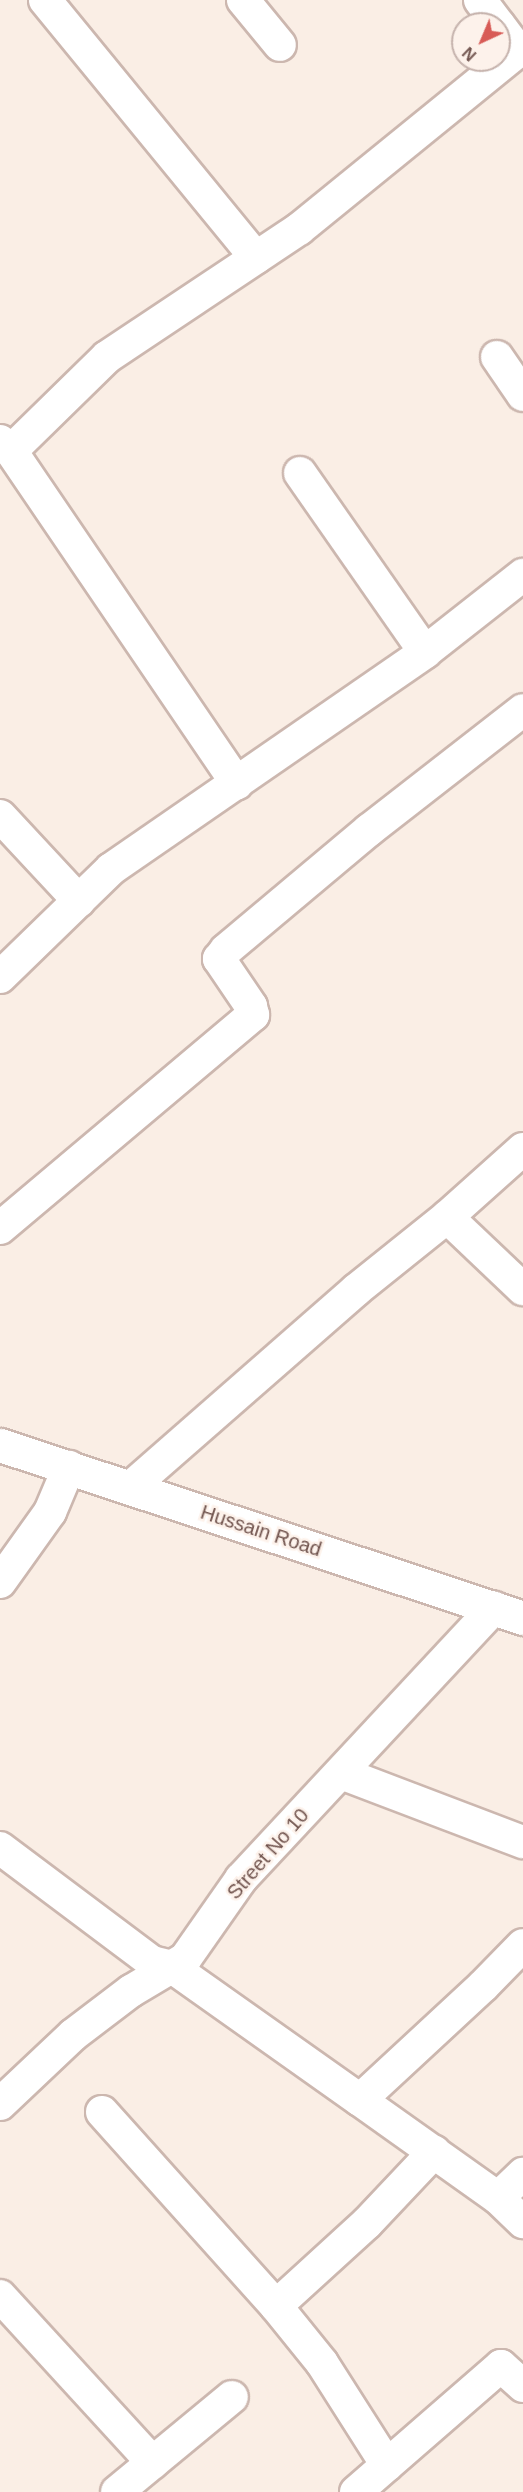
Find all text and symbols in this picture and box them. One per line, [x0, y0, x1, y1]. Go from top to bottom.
north arrow [451, 12, 511, 72]
text: N [459, 44, 480, 64]
street label: Hussain Road [198, 1500, 324, 1562]
street label: Street No 10 [222, 1804, 314, 1904]

